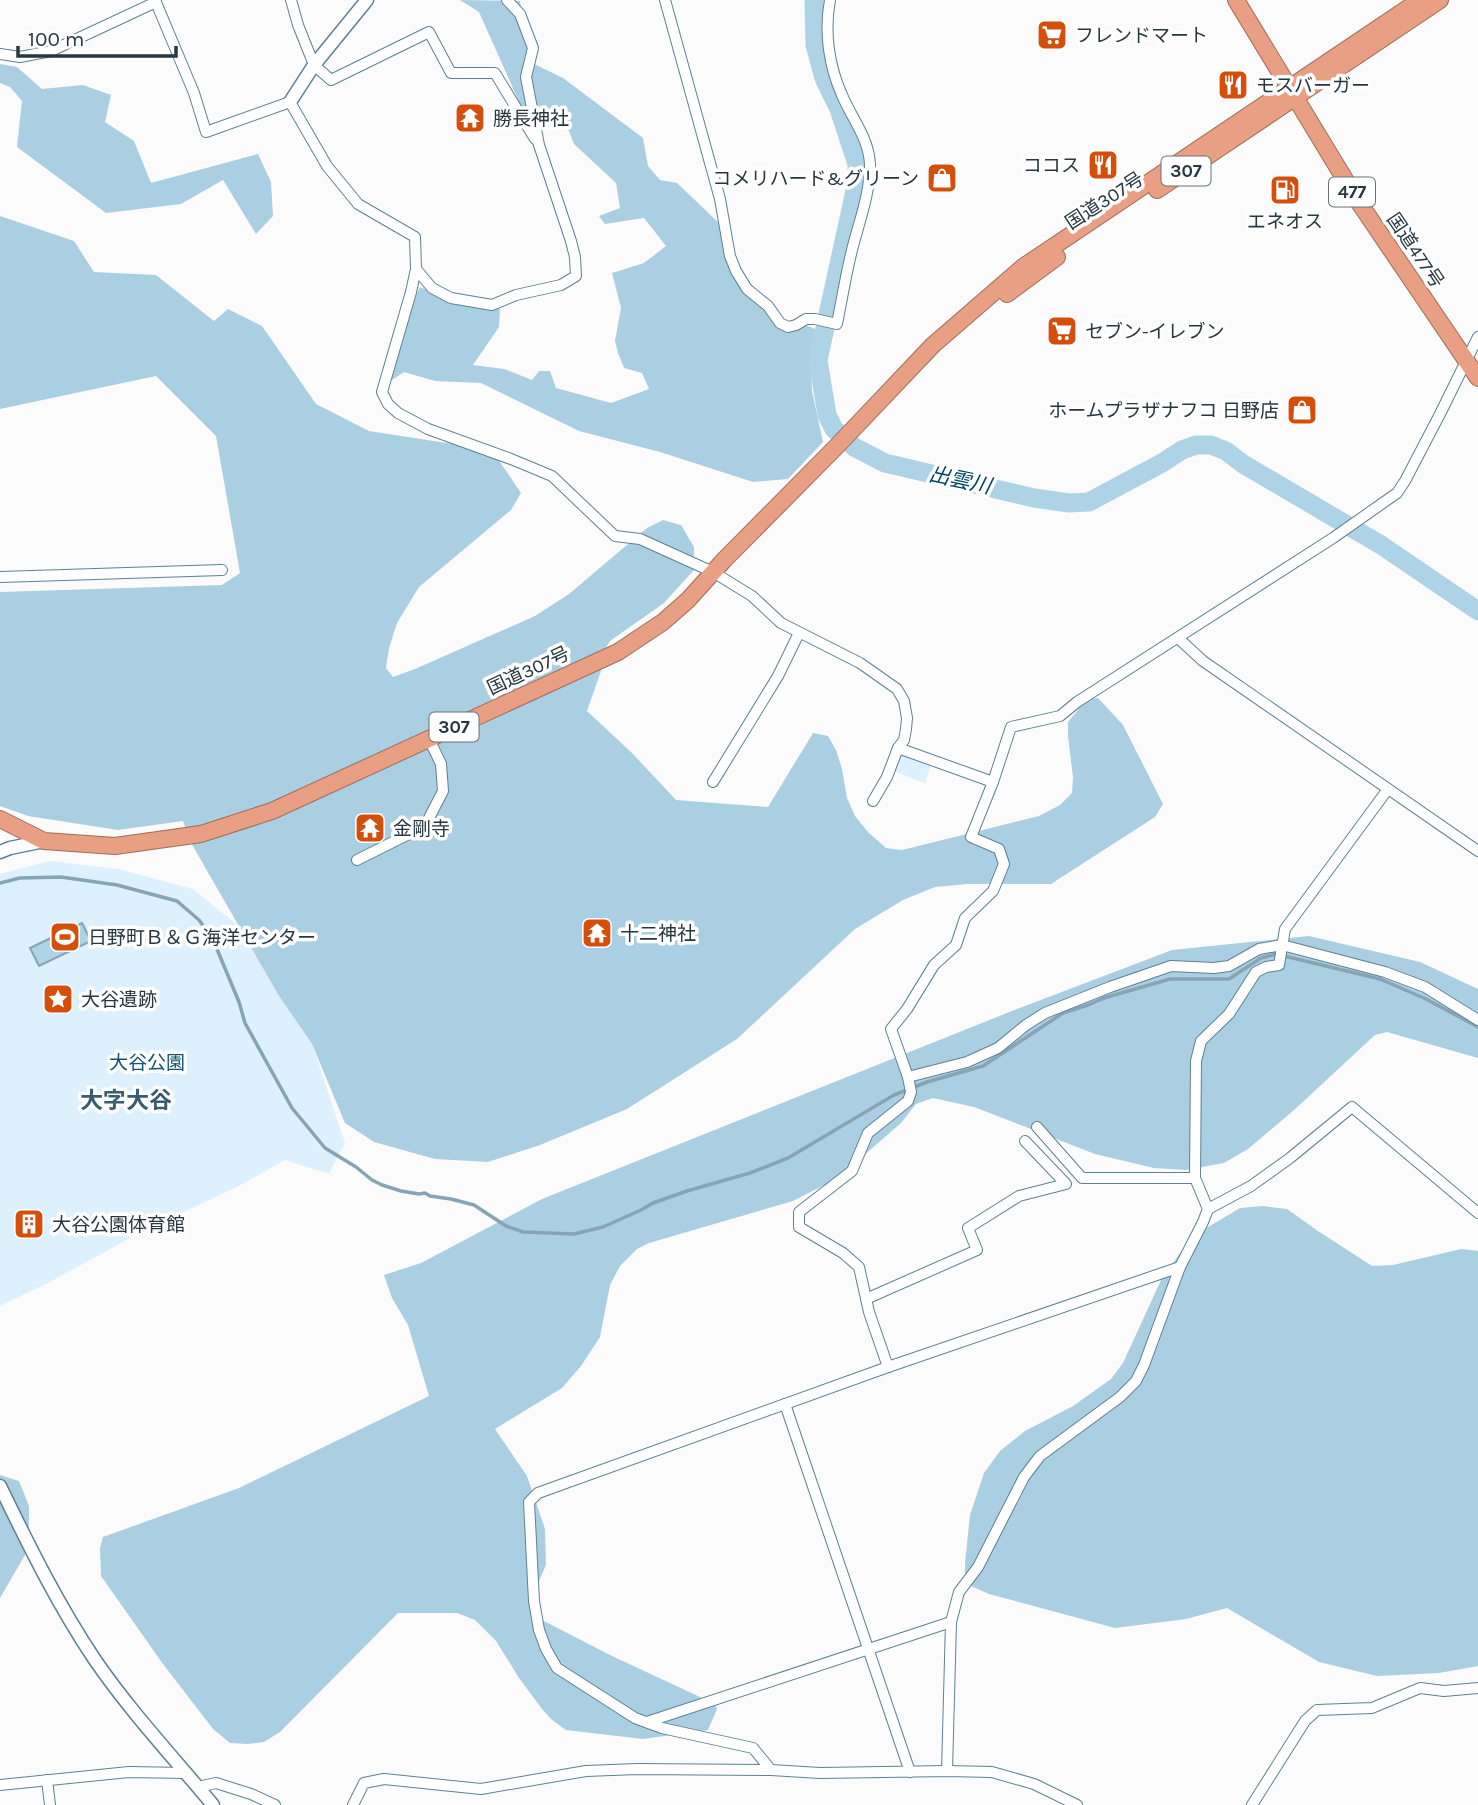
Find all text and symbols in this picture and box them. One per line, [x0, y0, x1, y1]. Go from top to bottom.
scale bar [18, 14, 175, 58]
supermarket icon: フレンドマート [1035, 18, 1069, 52]
place label: フレンドマート [1075, 25, 1208, 47]
text: 100 m [28, 27, 85, 51]
restaurant icon: モスバーガー [1216, 68, 1250, 102]
place label: モスバーガー [1256, 75, 1370, 97]
temple icon: 勝長神社 [453, 101, 487, 135]
place label: 勝長神社 [493, 108, 569, 130]
restaurant icon: ココス [1086, 148, 1120, 182]
place label: ココス [1023, 155, 1080, 177]
road number: 307 [1162, 156, 1210, 186]
shop icon: コメリハード&グリーン [925, 161, 959, 195]
place label: コメリハード&グリーン [713, 168, 919, 190]
street label: 国道307号 [1061, 168, 1148, 234]
fuel station icon: エネオス [1268, 173, 1302, 207]
road number: 477 [1329, 177, 1375, 206]
street label: 国道477号 [1382, 209, 1448, 292]
place label: エネオス [1247, 211, 1323, 233]
supermarket icon: セブン-イレブン [1045, 314, 1079, 348]
place label: セブン-イレブン [1085, 321, 1225, 343]
shop icon: ホームプラザナフコ 日野店 [1285, 393, 1319, 427]
place label: ホームプラザナフコ 日野店 [1048, 400, 1279, 422]
water label: 出雲川 [927, 462, 995, 499]
street label: 国道307号 [484, 642, 573, 700]
road number: 307 [430, 712, 478, 742]
temple icon: 金剛寺 [353, 811, 387, 845]
place label: 金剛寺 [393, 818, 450, 840]
temple icon: 十二神社 [580, 916, 614, 950]
sports icon: 日野町Ｂ＆Ｇ海洋センター [48, 920, 82, 954]
place label: 十二神社 [620, 923, 696, 945]
place label: 日野町Ｂ＆Ｇ海洋センター [88, 927, 316, 949]
place icon: 大谷遺跡 [41, 982, 75, 1016]
place label: 大谷遺跡 [81, 989, 157, 1011]
park label: 大谷公園 [109, 1052, 185, 1074]
district label: 大字大谷 [80, 1087, 172, 1114]
building icon: 大谷公園体育館 [12, 1207, 46, 1241]
place label: 大谷公園体育館 [52, 1214, 185, 1236]

